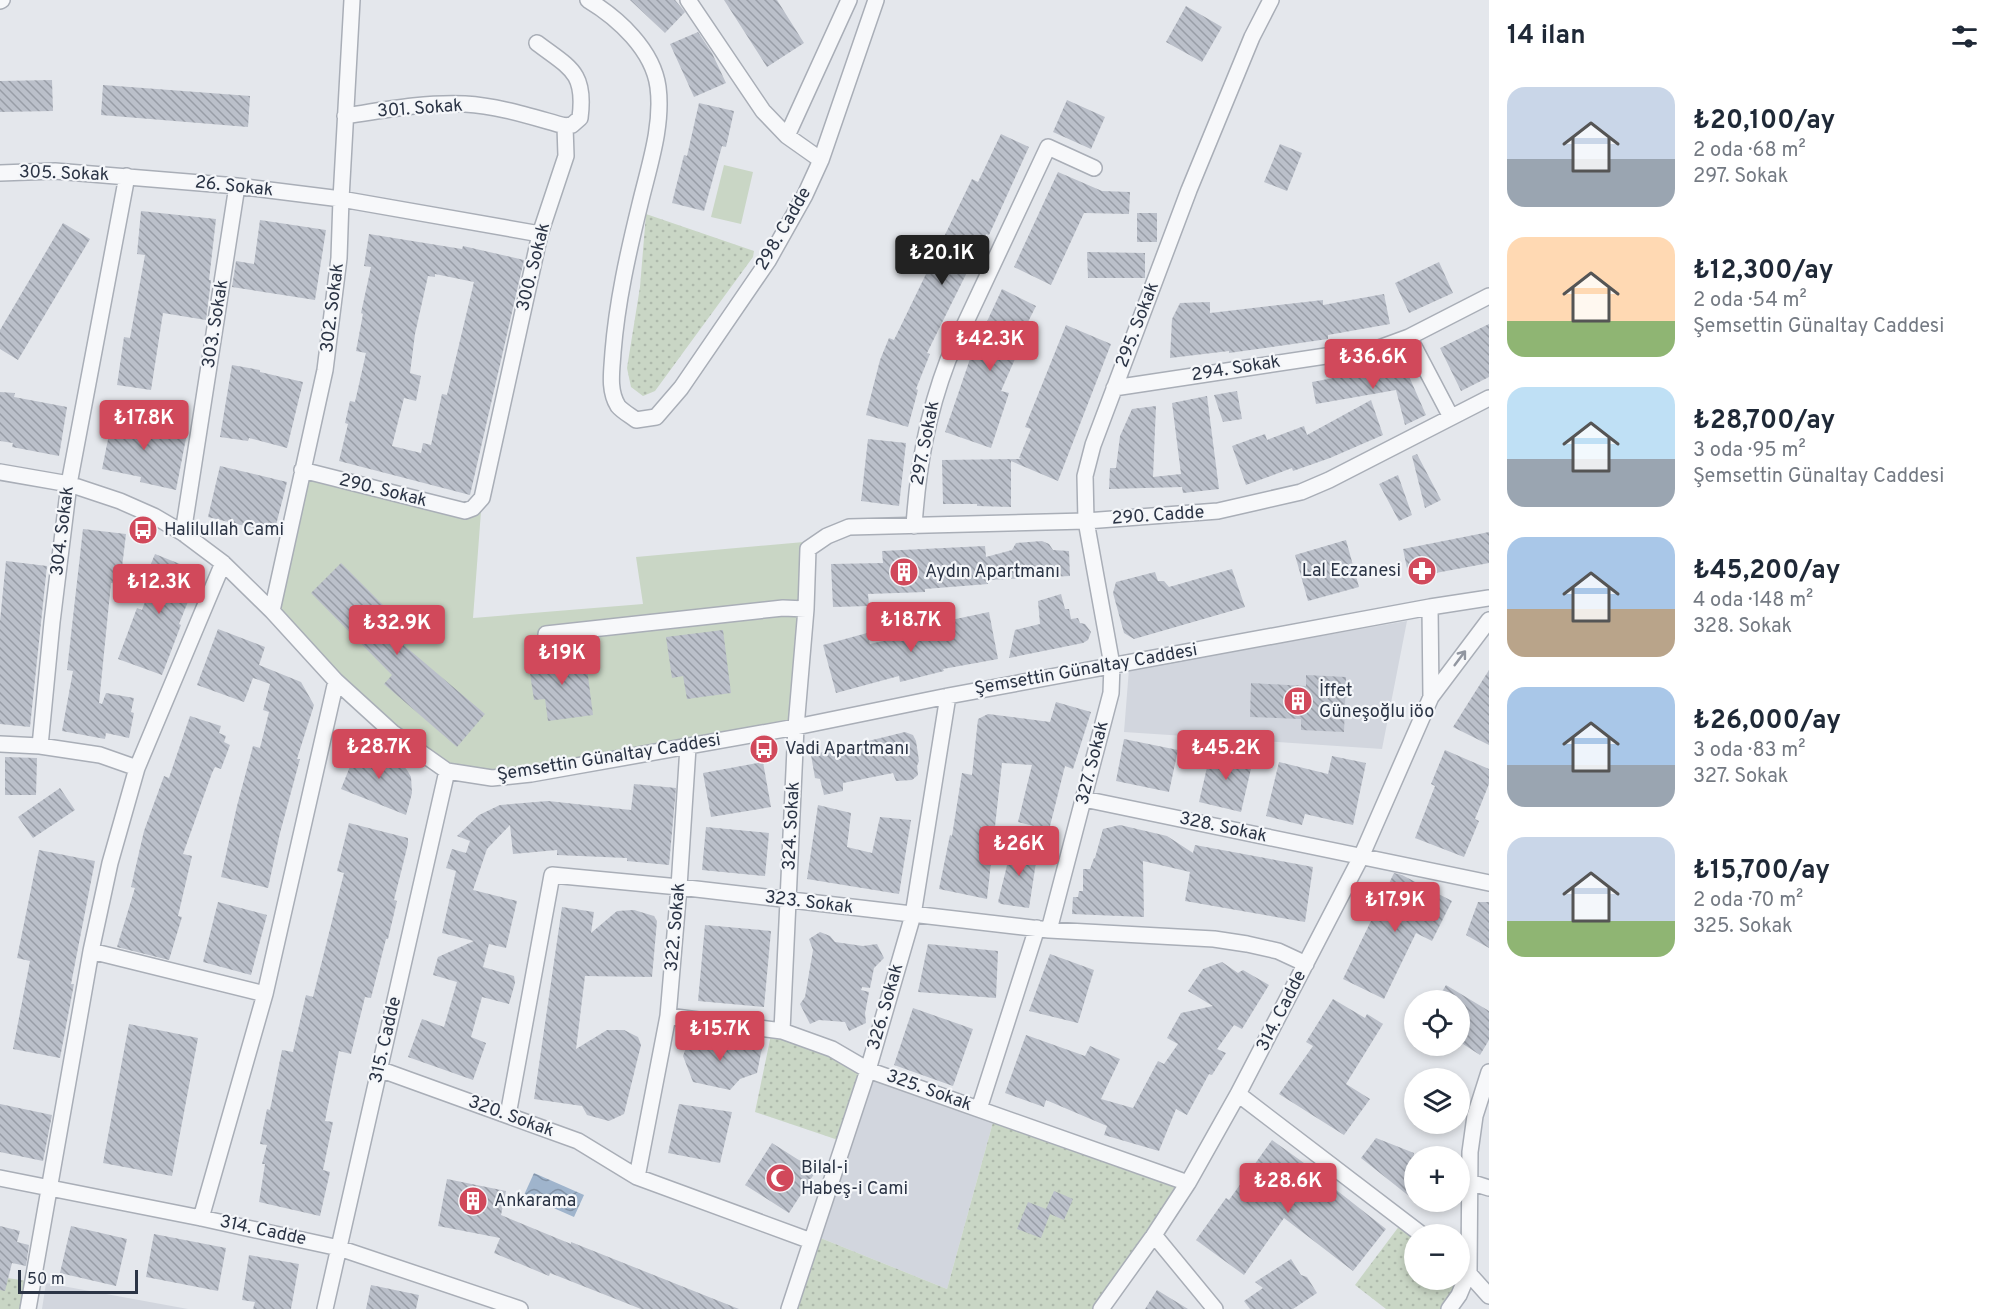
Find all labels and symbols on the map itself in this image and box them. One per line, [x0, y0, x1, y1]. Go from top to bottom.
street label: 301. Sokak [376, 95, 464, 123]
street label: 305. Sokak [18, 161, 110, 187]
street label: 26. Sokak [194, 171, 274, 203]
street label: 298. Cadde [751, 183, 817, 275]
street label: 300. Sokak [512, 220, 556, 314]
pin: ₺20.1K [893, 235, 991, 286]
street label: 302. Sokak [316, 262, 350, 354]
street label: 303. Sokak [198, 278, 234, 370]
street label: 295. Sokak [1111, 279, 1165, 371]
pin: ₺42.3K [941, 321, 1039, 372]
pin: ₺36.6K [1324, 339, 1422, 390]
street label: 294. Sokak [1190, 351, 1282, 387]
street label: 297. Sokak [907, 399, 945, 487]
pin: ₺17.8K [95, 400, 193, 451]
street label: 290. Sokak [337, 469, 429, 513]
street label: 304. Sokak [46, 485, 80, 577]
street label: 290. Cadde [1111, 501, 1205, 531]
bus stop icon: Halilullah Cami [127, 514, 159, 546]
place label: Halilullah Cami [164, 519, 284, 542]
pharmacy icon: Lal Eczanesi [1406, 555, 1438, 587]
building icon: Aydın Apartmanı [888, 556, 920, 588]
place label: Lal Eczanesi [1302, 560, 1401, 583]
place label: Aydın Apartmanı [925, 561, 1060, 584]
pin: ₺12.3K [110, 564, 208, 615]
pin: ₺18.7K [862, 602, 960, 653]
pin: ₺32.9K [348, 605, 446, 656]
pin: ₺19K [526, 635, 598, 686]
street label: Şemsettin Günaltay Caddesi [973, 639, 1199, 701]
one-way arrow [1453, 651, 1466, 667]
place label: İffet Güneşoğlu iöo [1319, 678, 1434, 724]
building icon: İffet Güneşoğlu iöo [1282, 685, 1314, 717]
street label: 327. Sokak [1071, 719, 1115, 807]
pin: ₺28.7K [330, 729, 428, 780]
street label: Şemsettin Günaltay Caddesi [496, 729, 722, 787]
pin: ₺45.2K [1177, 730, 1275, 781]
bus stop icon: Vadi Apartmanı [748, 733, 780, 765]
place label: Vadi Apartmanı [785, 738, 909, 761]
street label: 324. Sokak [778, 781, 806, 871]
street label: 328. Sokak [1177, 807, 1269, 849]
pin: ₺26K [983, 826, 1055, 877]
street label: 322. Sokak [661, 881, 691, 973]
pin: ₺17.9K [1346, 882, 1444, 933]
street label: 323. Sokak [763, 886, 855, 920]
street label: 326. Sokak [863, 961, 909, 1053]
street label: 314. Cadde [1252, 967, 1312, 1055]
street label: 315. Cadde [365, 994, 407, 1086]
pin: ₺15.7K [671, 1011, 769, 1062]
street label: 325. Sokak [883, 1065, 975, 1117]
street label: 320. Sokak [465, 1091, 557, 1143]
place label: Bilal-i Habeş-i Cami [801, 1157, 908, 1201]
mosque icon: Bilal-i Habeş-i Cami [764, 1162, 796, 1194]
pin: ₺28.6K [1239, 1163, 1337, 1214]
building icon: Ankarama [457, 1185, 489, 1217]
place label: Ankarama [494, 1190, 576, 1213]
street label: 314. Cadde [218, 1211, 308, 1251]
scale bar [18, 1267, 138, 1294]

